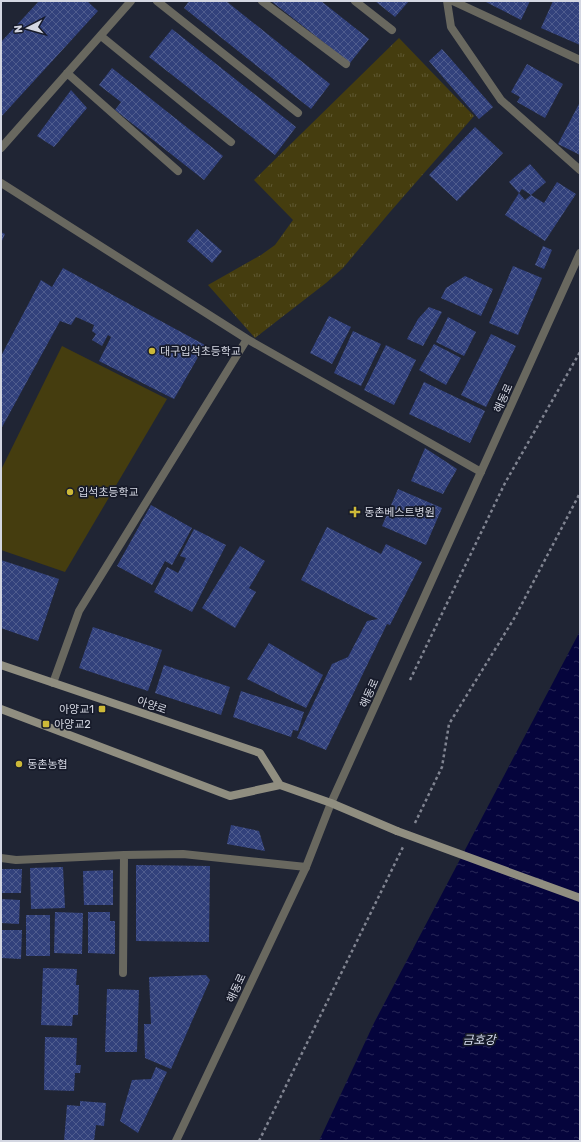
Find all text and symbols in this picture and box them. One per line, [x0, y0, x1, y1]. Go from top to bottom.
north arrow [8, 8, 48, 48]
text: N [12, 24, 25, 34]
place label: 대구입석초등학교 [160, 345, 241, 358]
marker: 대구입석초등학교 [147, 346, 157, 356]
street label: 해동로 [491, 382, 516, 415]
place label: 입석초등학교 [78, 486, 139, 499]
marker: 입석초등학교 [65, 487, 75, 497]
marker: 동촌베스트병원 [349, 506, 361, 518]
place label: 동촌베스트병원 [364, 506, 435, 519]
street label: 해동로 [357, 677, 382, 710]
street label: 아양로 [135, 694, 168, 717]
place label: 아양교1 [59, 703, 94, 716]
marker: 아양교1 [97, 704, 107, 714]
place label: 아양교2 [54, 718, 91, 731]
marker: 아양교2 [41, 719, 51, 729]
place label: 동촌농협 [27, 758, 67, 771]
marker: 동촌농협 [14, 759, 24, 769]
street label: 해동로 [224, 972, 249, 1005]
water label: 금호강 [462, 1033, 498, 1047]

